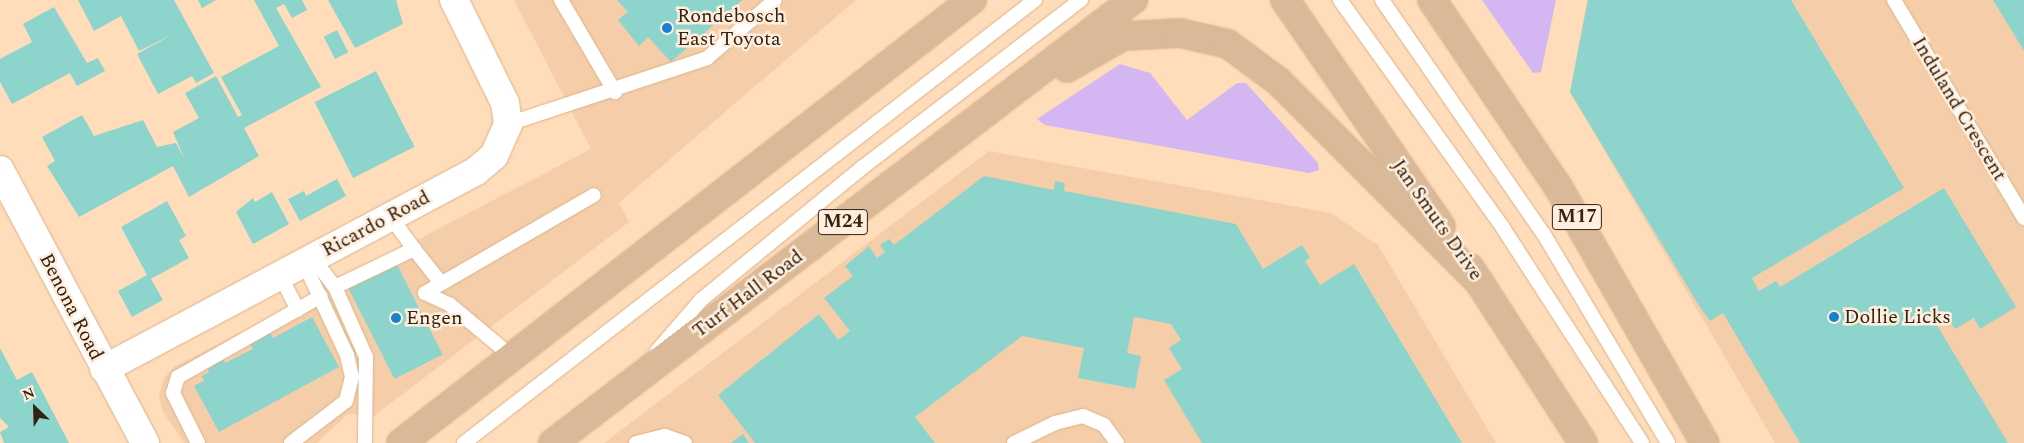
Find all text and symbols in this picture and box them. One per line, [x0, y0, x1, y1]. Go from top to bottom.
place label: Rondebosch East Toyota [677, 4, 785, 51]
marker: Rondebosch East Toyota [661, 22, 673, 34]
street label: Induland Crescent [1906, 32, 2012, 186]
street label: Jan Smuts Drive [1386, 155, 1488, 285]
street label: Ricardo Road [318, 186, 434, 262]
road number: M17 [1551, 200, 1603, 233]
road number: M24 [817, 206, 869, 238]
street label: Turf Hall Road [688, 245, 808, 343]
street label: Benona Road [34, 249, 108, 365]
place label: Dollie Licks [1844, 305, 1951, 329]
place label: Engen [406, 306, 463, 330]
marker: Dollie Licks [1828, 311, 1840, 323]
marker: Engen [390, 312, 402, 324]
text: N [19, 382, 38, 406]
north arrow [10, 383, 60, 433]

